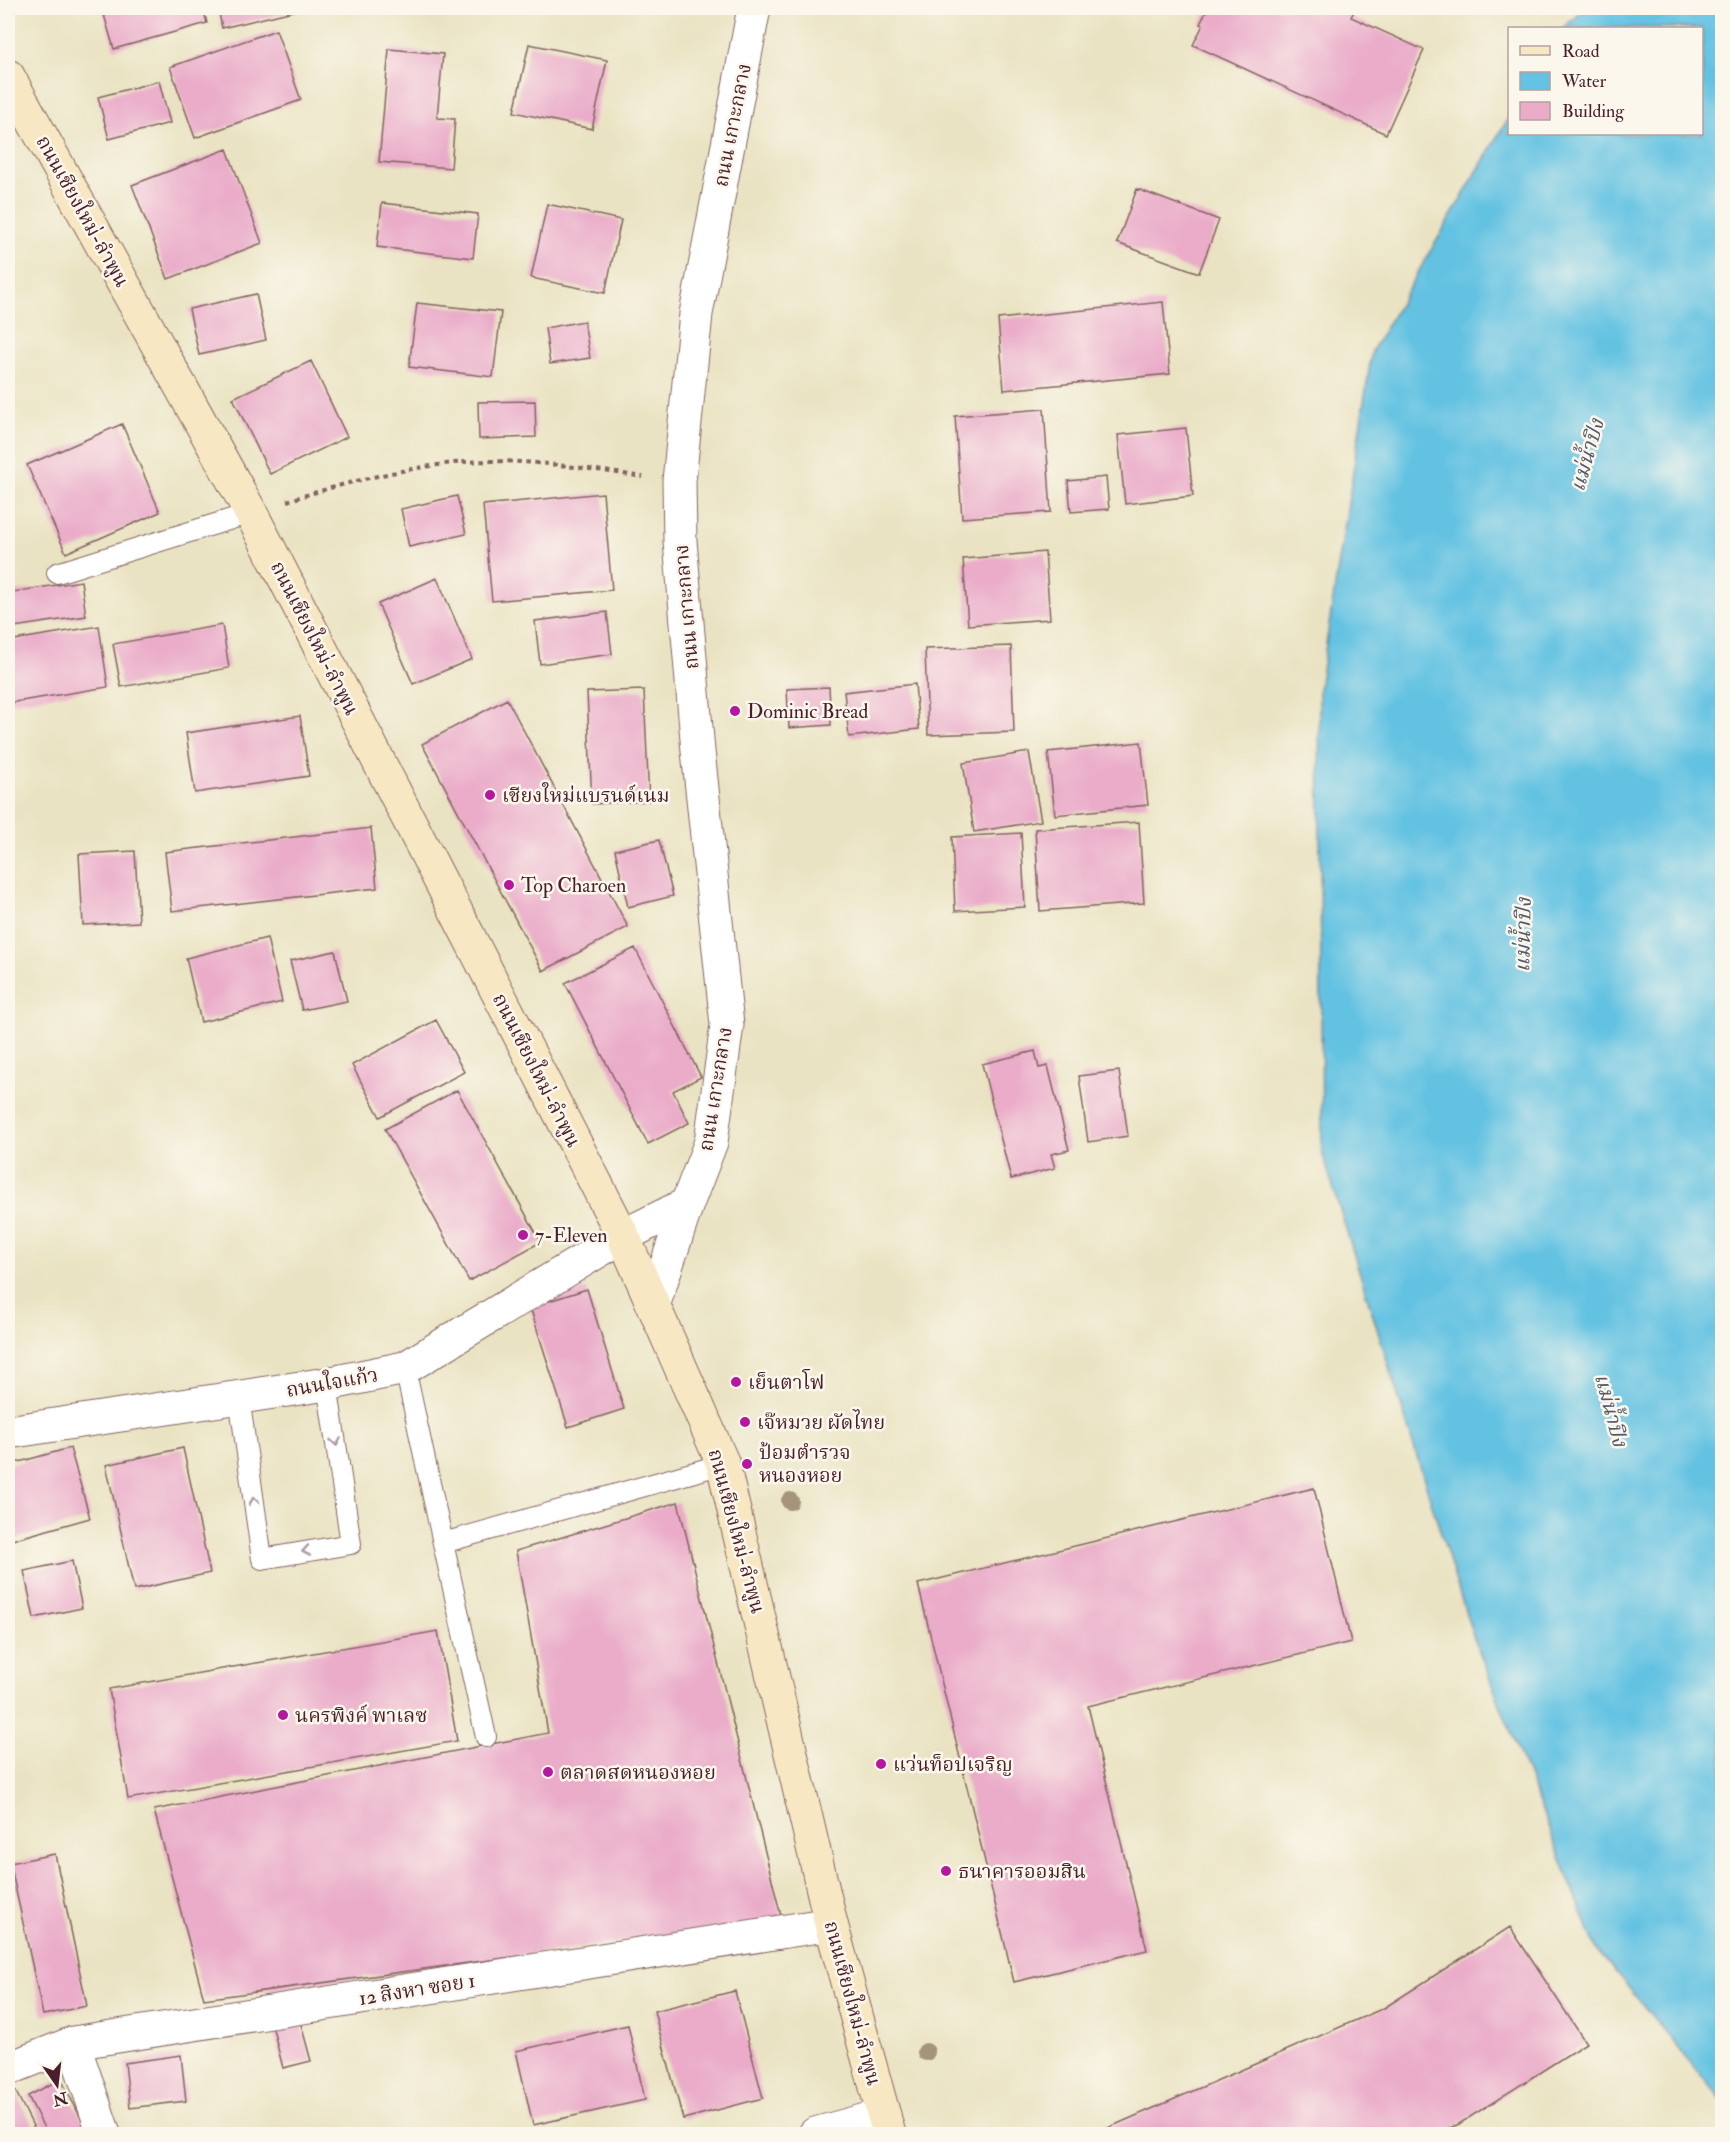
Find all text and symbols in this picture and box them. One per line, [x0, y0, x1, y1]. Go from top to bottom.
legend [1508, 27, 1703, 135]
text: Road [1562, 40, 1600, 63]
street label: ถนน เกาะกลาง [708, 61, 757, 189]
text: Water [1561, 70, 1606, 93]
text: Building [1562, 100, 1625, 123]
street label: ถนนเชียงใหม่-ลำพูน [31, 131, 135, 291]
water label: แม่น้ำปิง [1561, 413, 1611, 495]
street label: ถนน เกาะกลาง [669, 543, 704, 670]
street label: ถนนเชียงใหม่-ลำพูน [265, 557, 365, 719]
place label: Dominic Bread [747, 699, 869, 724]
marker: Dominic Bread [728, 704, 742, 718]
place label: เชียงใหม่แบรนด์เนม [502, 782, 670, 808]
marker: เชียงใหม่แบรนด์เนม [483, 788, 497, 802]
place label: Top Charoen [521, 873, 626, 899]
marker: Top Charoen [502, 878, 516, 892]
water label: แม่น้ำปิง [1506, 896, 1538, 973]
street label: ถนนเชียงใหม่-ลำพูน [487, 989, 587, 1151]
street label: ถนน เกาะกลาง [693, 1025, 738, 1153]
place label: 7-Eleven [535, 1223, 608, 1248]
marker: 7-Eleven [516, 1228, 530, 1242]
street label: ถนนใจแก้ว [284, 1361, 380, 1403]
place label: เย็นตาโฟ [748, 1368, 825, 1395]
water label: แม่น้ำปิง [1588, 1370, 1636, 1451]
marker: เย็นตาโฟ [729, 1375, 743, 1389]
place label: เจ๊หมวย ผัดไทย [757, 1409, 885, 1435]
marker: เจ๊หมวย ผัดไทย [738, 1415, 752, 1429]
one-way arrow [329, 1437, 341, 1446]
place label: ป้อมตำรวจ หนองหอย [759, 1440, 851, 1488]
street label: ถนนเชียงใหม่-ลำพูน [702, 1446, 772, 1616]
marker: ป้อมตำรวจ หนองหอย [740, 1457, 754, 1471]
one-way arrow [248, 1496, 260, 1505]
one-way arrow [302, 1544, 312, 1557]
place label: นครพิงค์ พาเลซ [295, 1703, 427, 1728]
marker: นครพิงค์ พาเลซ [276, 1708, 290, 1722]
place label: แว่นท็อปเจริญ [893, 1752, 1013, 1777]
marker: แว่นท็อปเจริญ [874, 1757, 888, 1771]
place label: ตลาดสดหนองหอย [560, 1760, 716, 1785]
marker: ตลาดสดหนองหอย [541, 1765, 555, 1779]
place label: ธนาคารออมสิน [958, 1859, 1086, 1884]
marker: ธนาคารออมสิน [939, 1864, 953, 1878]
street label: ถนนเชียงใหม่-ลำพูน [818, 1918, 888, 2088]
street label: 12 สิงหา ซอย 1 [357, 1968, 477, 2011]
north arrow [27, 2055, 87, 2115]
text: N [50, 2087, 71, 2110]

